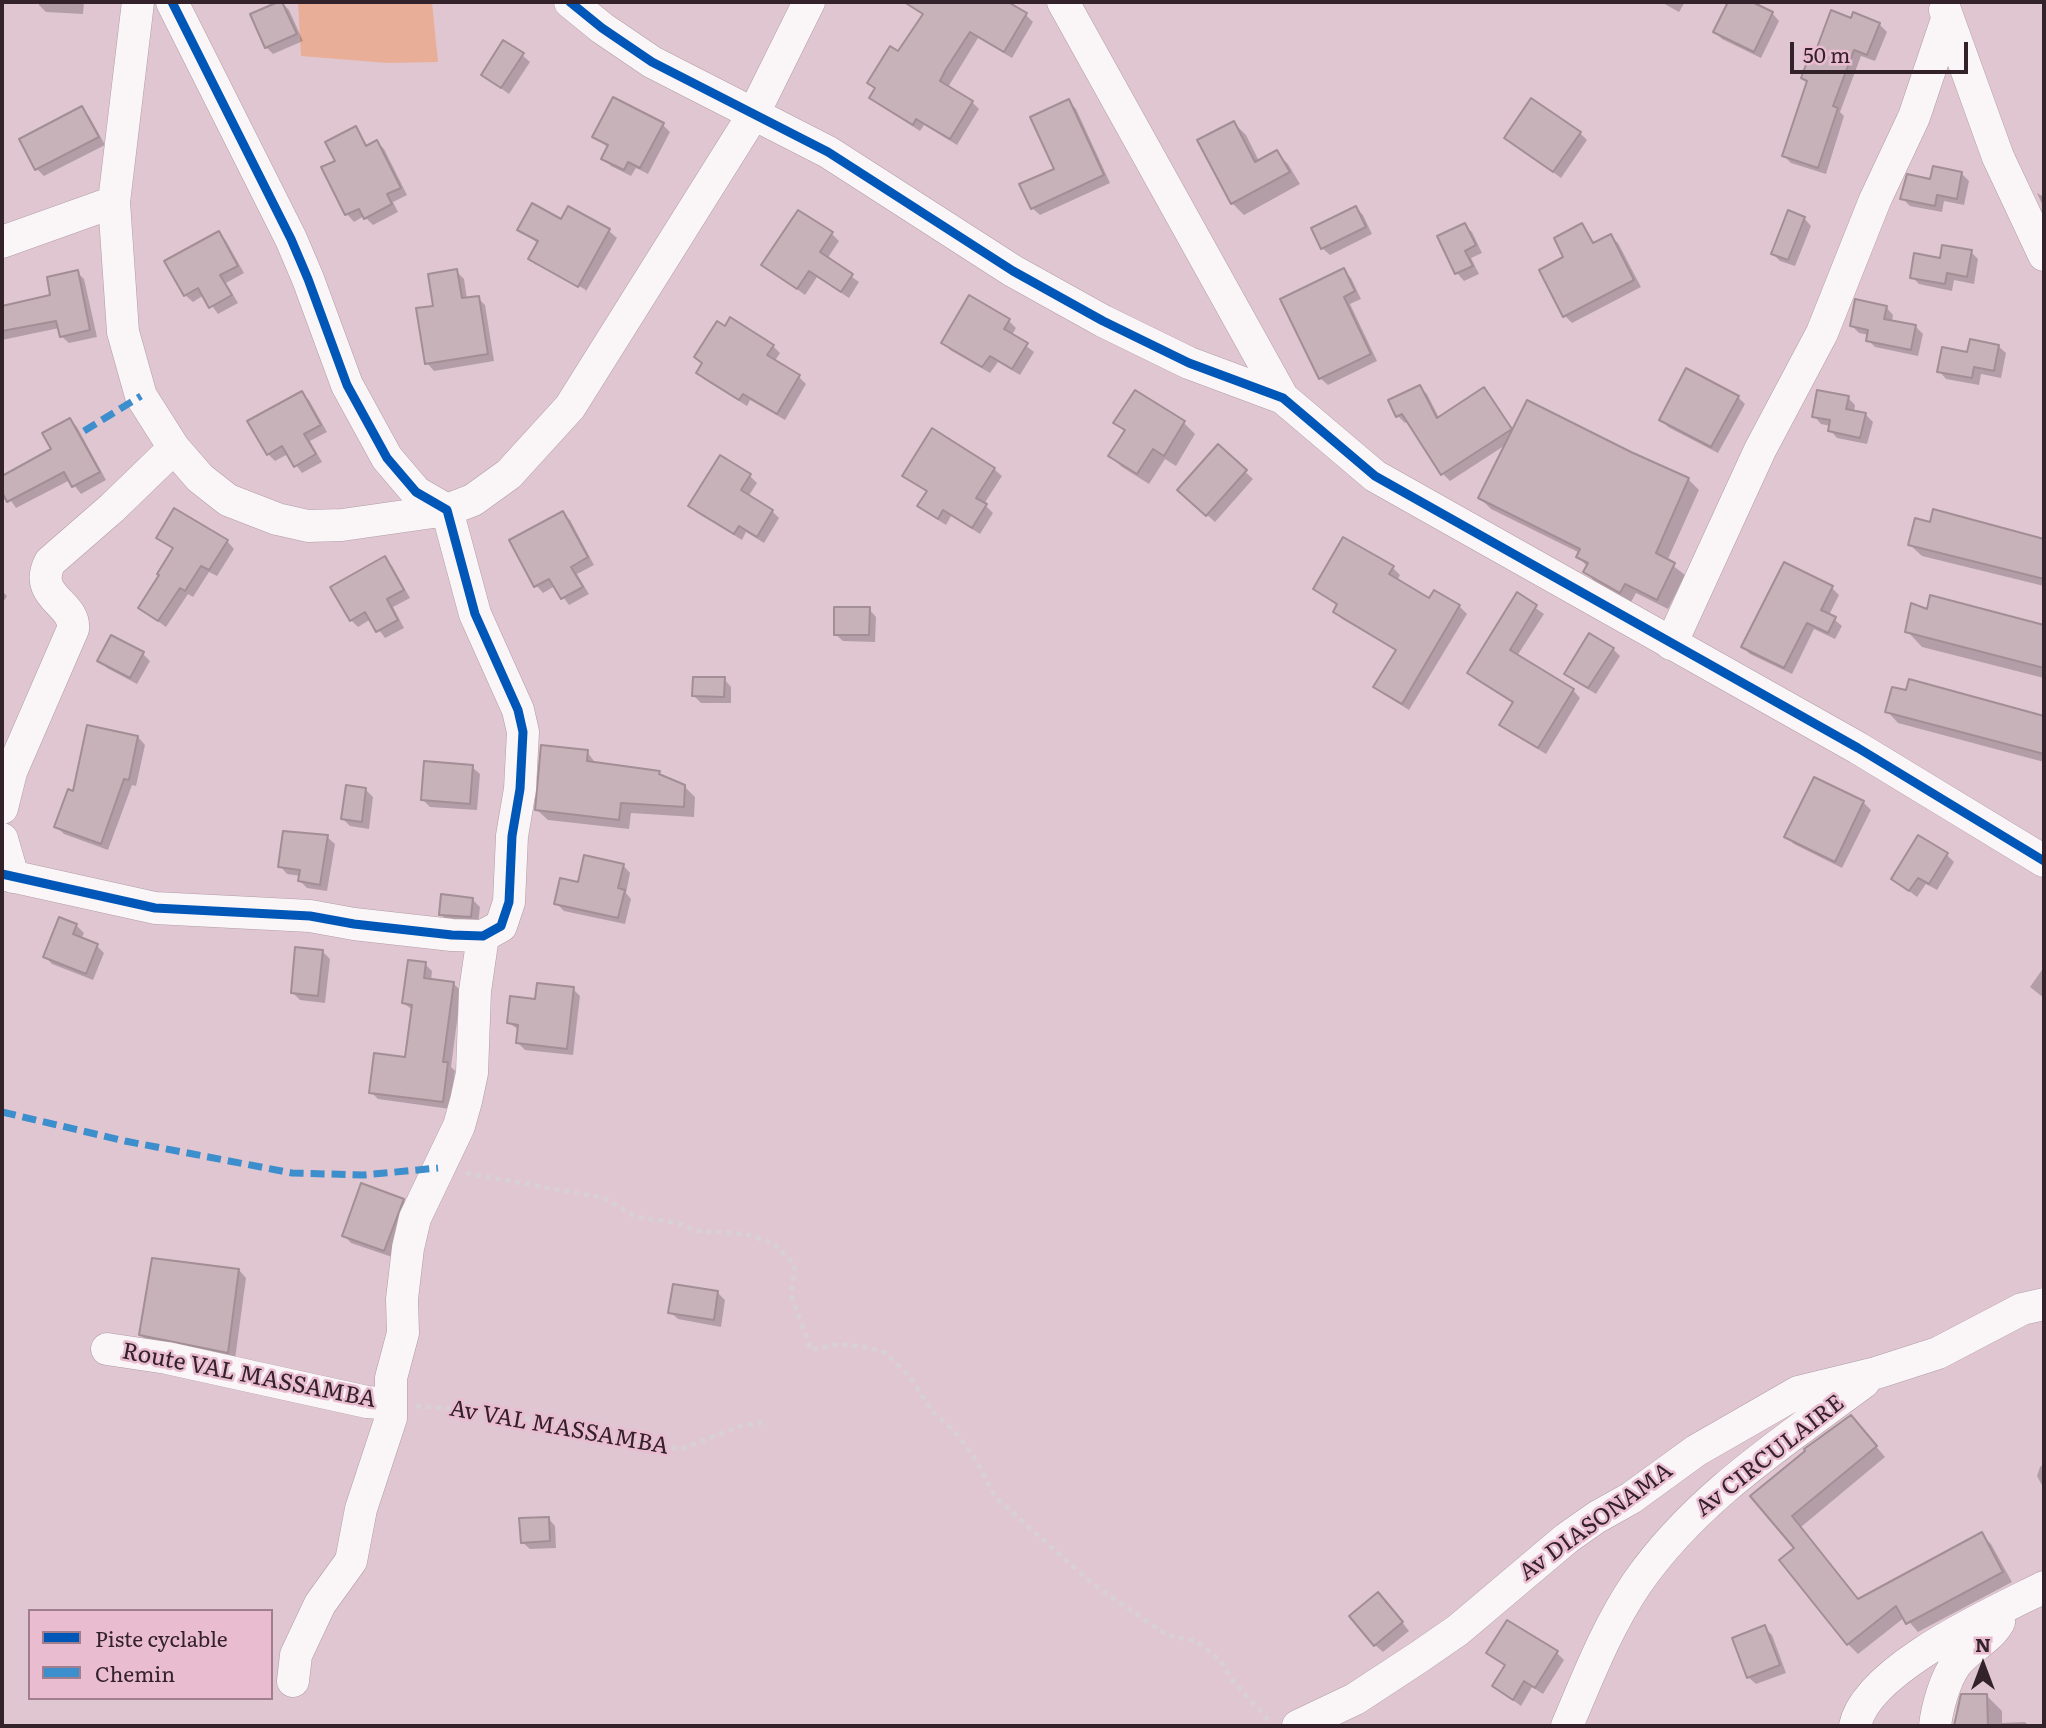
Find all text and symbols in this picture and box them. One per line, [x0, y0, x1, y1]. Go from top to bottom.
scale bar [1794, 28, 1972, 72]
text: 50 m [1803, 38, 1850, 69]
street label: Route VAL MASSAMBA [120, 1338, 378, 1414]
street label: Av CIRCULAIRE [1690, 1389, 1850, 1523]
street label: Av VAL MASSAMBA [447, 1395, 671, 1461]
street label: Av DIASONAMA [1514, 1457, 1678, 1587]
legend [28, 1609, 273, 1700]
text: Piste cyclable [95, 1622, 228, 1653]
north arrow [1948, 1630, 2018, 1700]
text: N [1975, 1630, 1991, 1658]
text: Chemin [95, 1657, 175, 1688]

